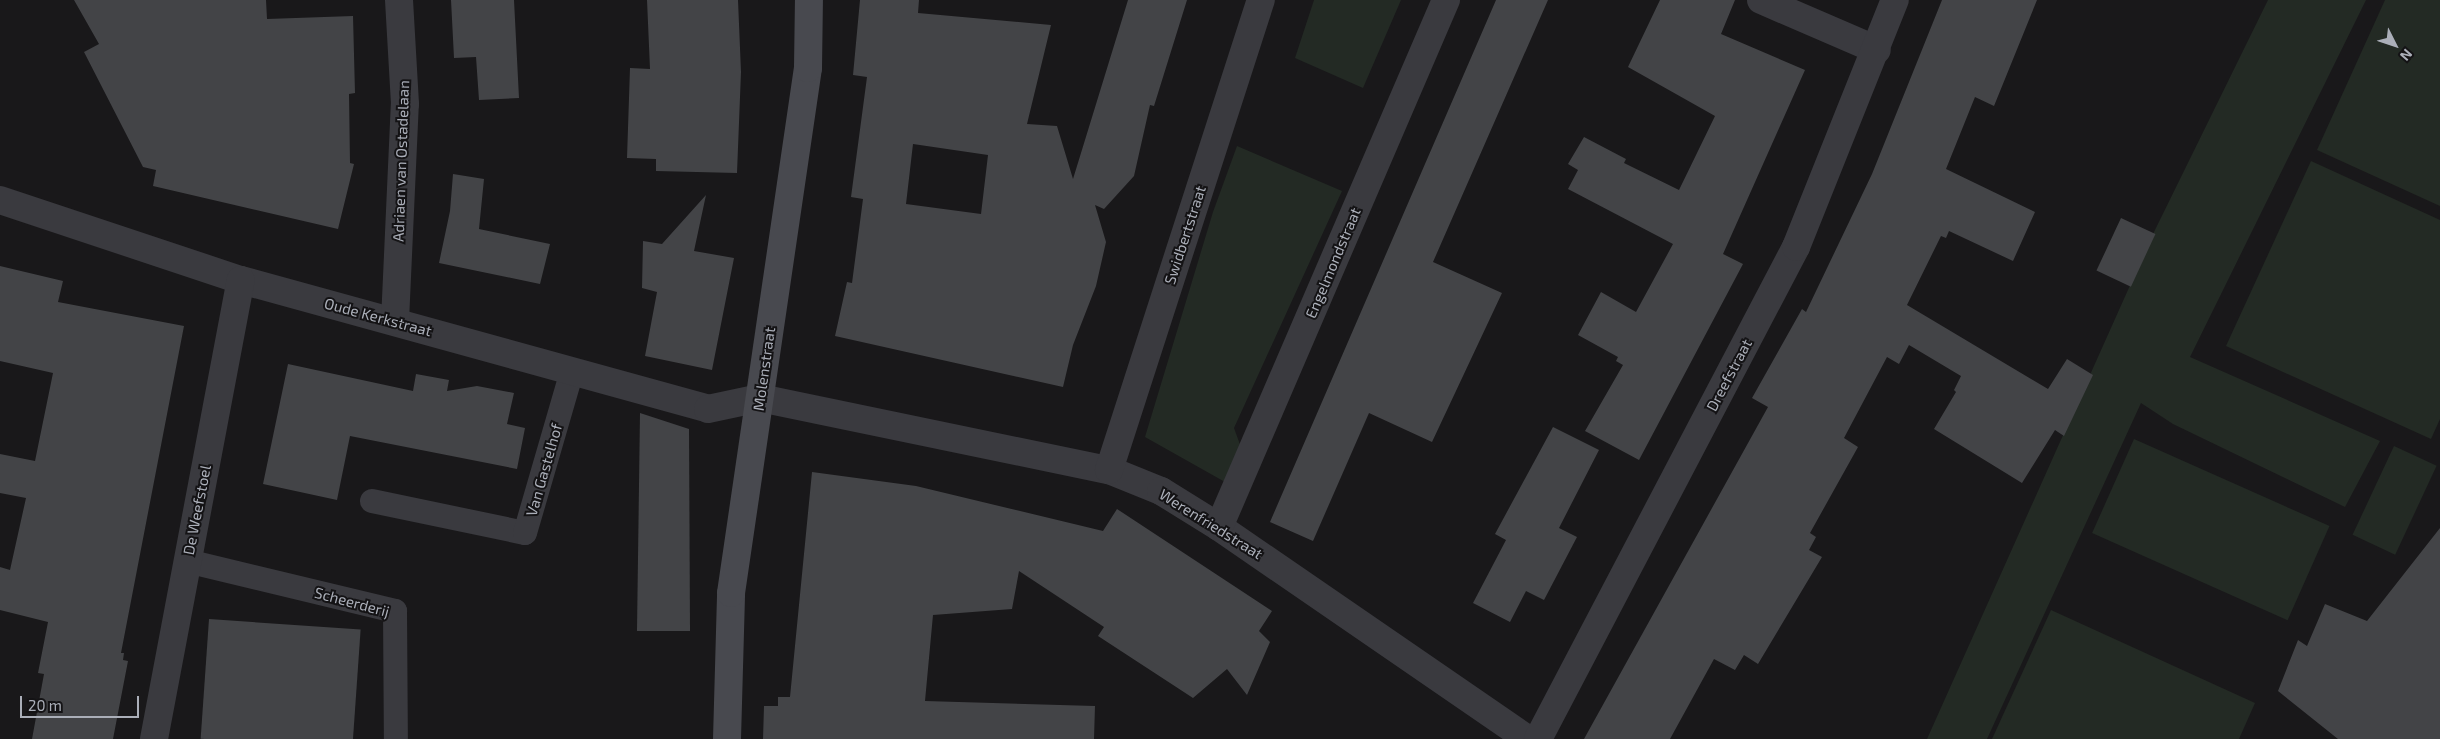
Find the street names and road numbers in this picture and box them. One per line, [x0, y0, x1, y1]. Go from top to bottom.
street label: Adriaen van Ostadelaan [389, 80, 413, 242]
street label: Swidbertstraat [1161, 183, 1209, 287]
street label: Engelmondstraat [1302, 205, 1364, 321]
street label: Oude Kerkstraat [322, 294, 434, 340]
street label: Molenstraat [749, 326, 779, 412]
street label: Dreefstraat [1702, 336, 1756, 414]
street label: Van Gastelhof [522, 422, 566, 518]
street label: De Weefstoel [179, 463, 215, 557]
street label: Werenfriedstraat [1156, 485, 1266, 563]
street label: Scheerderij [313, 583, 391, 621]

